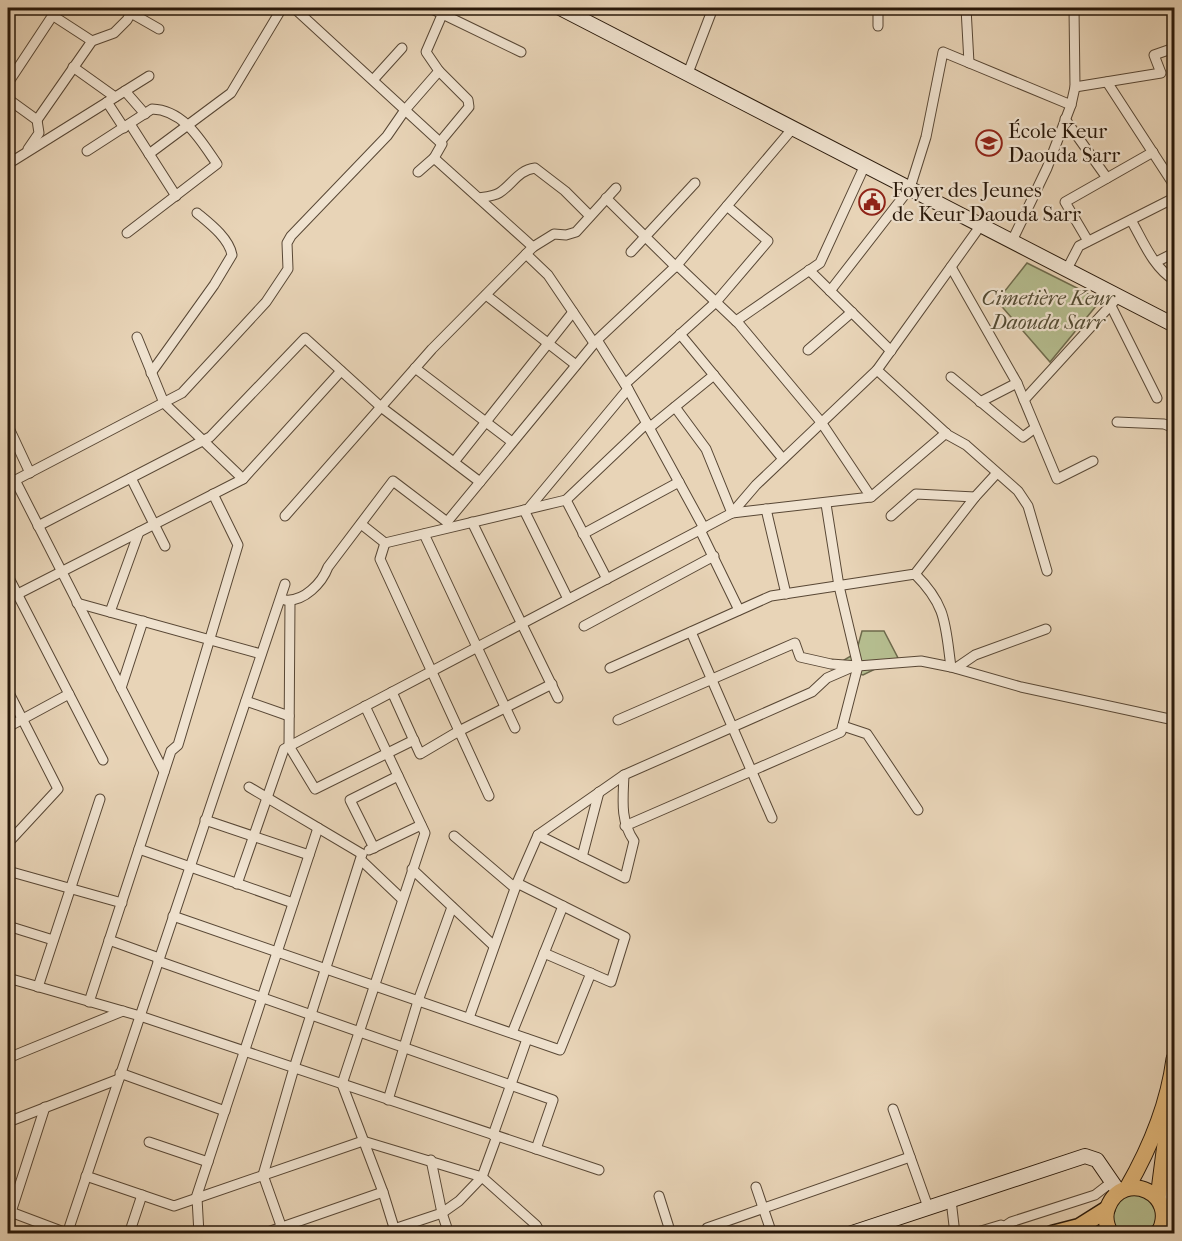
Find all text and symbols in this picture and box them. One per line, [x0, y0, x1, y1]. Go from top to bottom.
place label: École Keur Daouda Sarr [1008, 119, 1120, 167]
school or university icon: École Keur Daouda Sarr [974, 128, 1004, 158]
place label: Foyer des Jeunes de Keur Daouda Sarr [892, 178, 1081, 226]
public building icon: Foyer des Jeunes de Keur Daouda Sarr [857, 187, 887, 217]
park label: Cimetière Keur Daouda Sarr [982, 286, 1116, 334]

